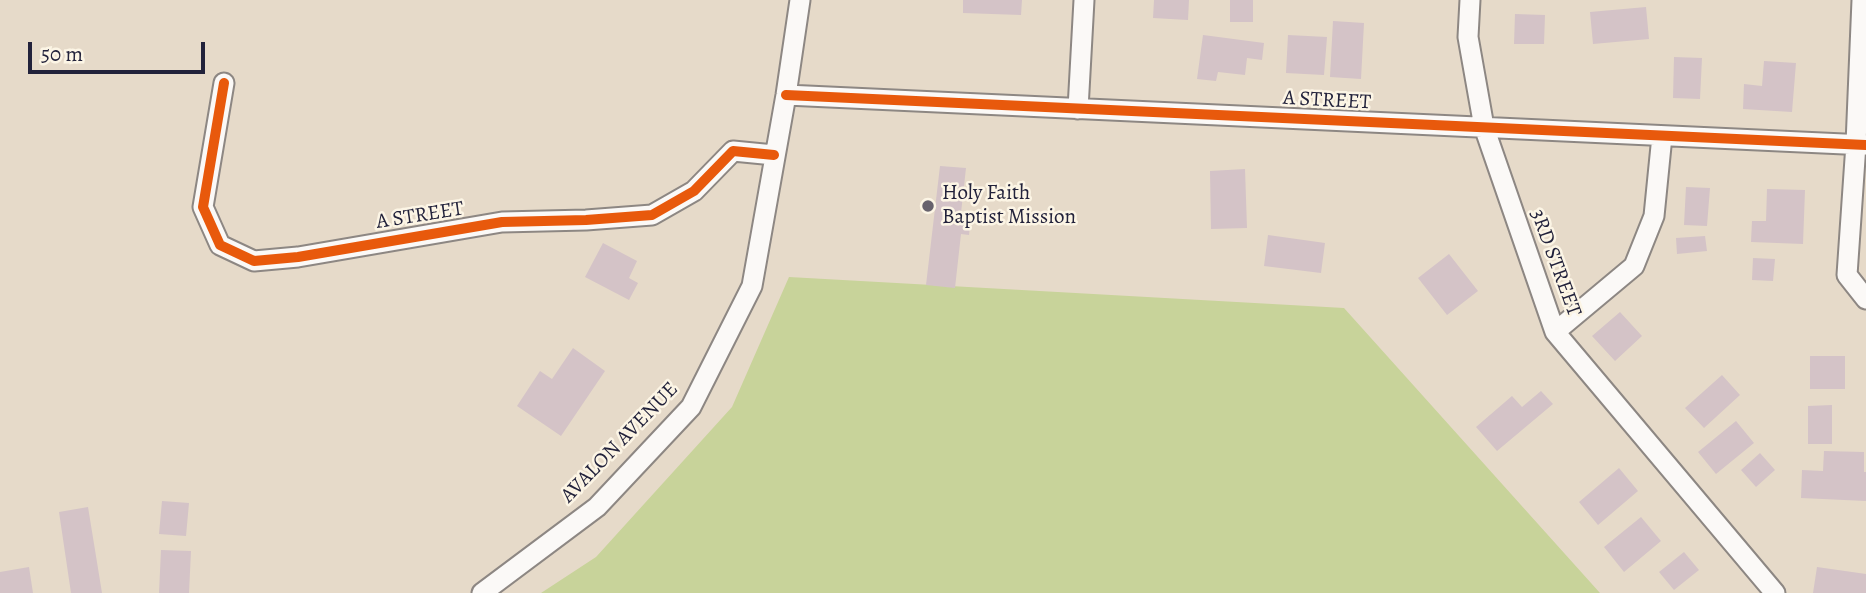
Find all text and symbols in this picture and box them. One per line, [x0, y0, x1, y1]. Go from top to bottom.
scale bar [32, 28, 208, 72]
text: 50 m [41, 40, 83, 68]
street label: A STREET [1282, 86, 1372, 116]
place label: Holy Faith Baptist Mission [942, 181, 1076, 231]
street label: A STREET [375, 197, 465, 235]
marker: Holy Faith Baptist Mission [920, 198, 936, 214]
street label: 3RD STREET [1524, 206, 1586, 320]
street label: AVALON AVENUE [556, 377, 684, 509]

